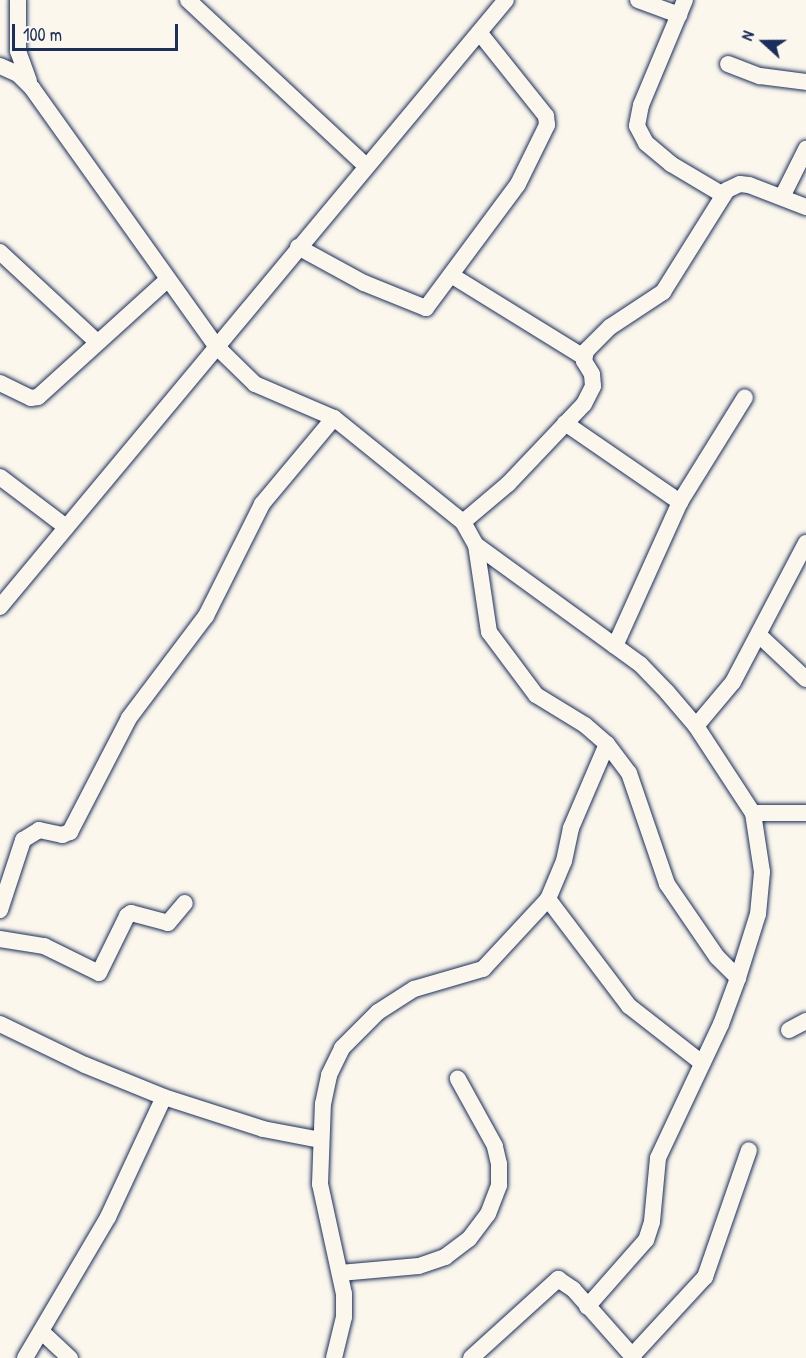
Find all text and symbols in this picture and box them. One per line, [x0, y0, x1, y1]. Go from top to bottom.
scale bar [15, 12, 182, 50]
north arrow [734, 12, 794, 72]
text: 100 m [23, 22, 62, 47]
text: N [735, 28, 759, 43]

